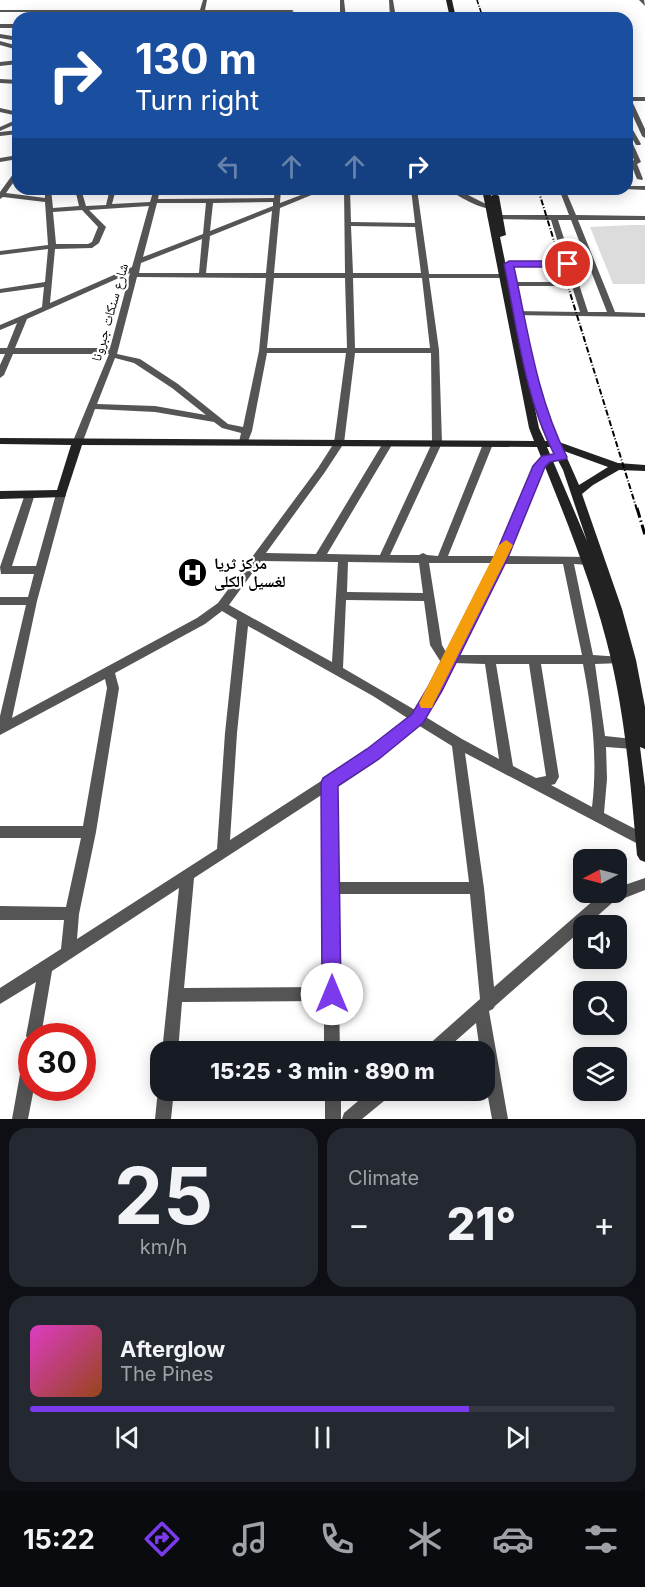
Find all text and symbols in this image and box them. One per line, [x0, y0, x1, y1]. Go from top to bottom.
text: 130 m [135, 33, 257, 84]
icon: right [36, 36, 114, 114]
text: Turn right [135, 84, 259, 117]
icon: left [212, 150, 245, 183]
icon: ahead [275, 150, 308, 183]
icon: ahead [338, 150, 371, 183]
icon: right [401, 150, 434, 183]
pin [542, 238, 593, 289]
icon: arrive [551, 247, 584, 280]
street label: شارع سنكات جبرونا [87, 261, 133, 364]
place label: مركز ثريا لغسيل الكلى [214, 553, 286, 591]
hospital icon: مركز ثريا لغسيل الكلى [177, 556, 209, 588]
north arrow [573, 849, 627, 903]
map controls [573, 849, 627, 1101]
button: sound [573, 915, 627, 969]
position arrow [300, 962, 364, 1026]
button: search [573, 981, 627, 1035]
speed limit sign: 30 [18, 1023, 96, 1101]
button: layers [573, 1047, 627, 1101]
text: 15:25 · 3 min · 890 m [210, 1058, 435, 1084]
text: 25 [114, 1148, 213, 1243]
text: Climate [348, 1166, 419, 1190]
text: 21° [447, 1196, 516, 1251]
text: − [348, 1204, 370, 1244]
text: + [593, 1204, 615, 1244]
text: km/h [140, 1235, 187, 1259]
text: Afterglow [120, 1336, 225, 1362]
text: The Pines [120, 1362, 214, 1386]
icon: previous [111, 1421, 144, 1454]
icon: pause [306, 1421, 339, 1454]
icon: next [501, 1421, 534, 1454]
icon: directions [141, 1518, 183, 1560]
icon: music [229, 1518, 271, 1560]
icon: phone [316, 1518, 358, 1560]
icon: climate [404, 1518, 446, 1560]
icon: car [492, 1518, 534, 1560]
icon: filters [580, 1518, 622, 1560]
text: 15:22 [23, 1523, 95, 1556]

